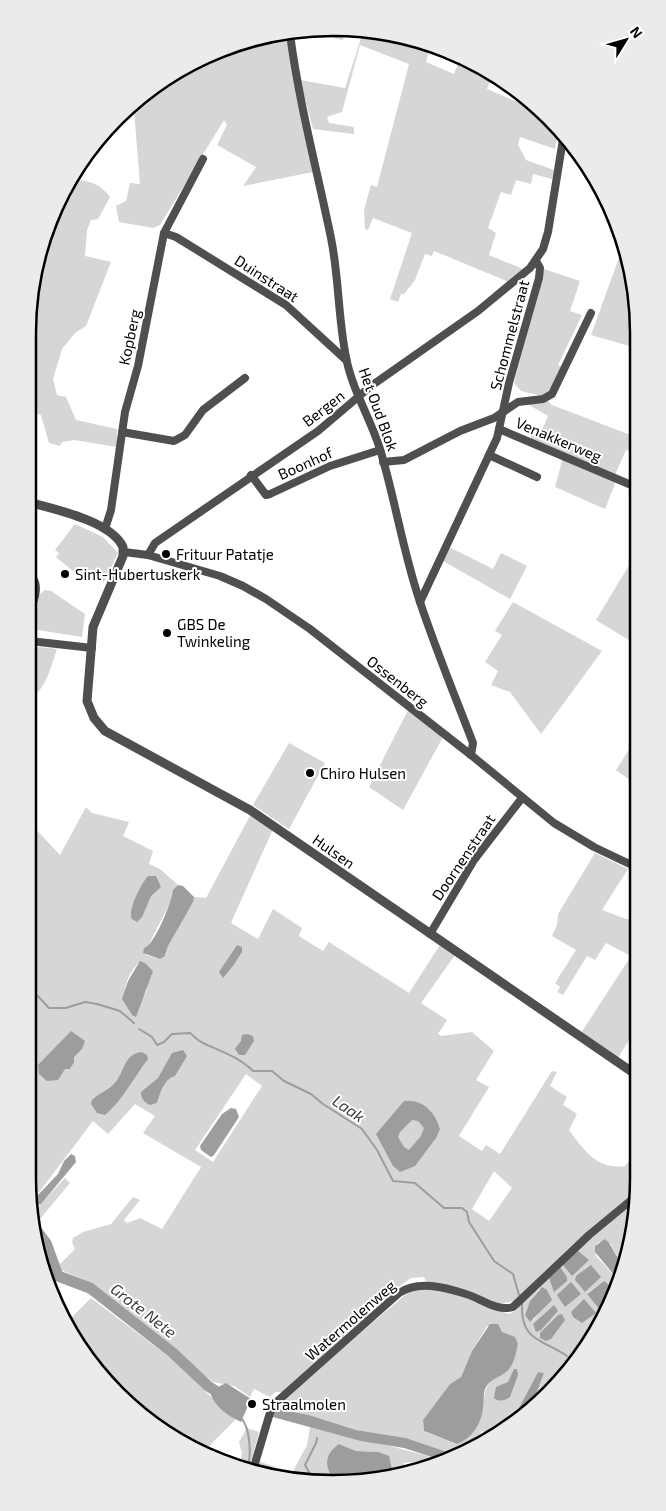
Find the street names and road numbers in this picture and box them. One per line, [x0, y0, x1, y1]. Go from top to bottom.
street label: Duinstraat [232, 251, 303, 305]
street label: Schommelstraat [486, 278, 532, 392]
street label: Kopberg [114, 307, 144, 367]
street label: Het Oud Blok [356, 365, 403, 454]
street label: Bergen [298, 386, 348, 430]
street label: Venakkerweg [513, 413, 605, 465]
street label: Boonhof [275, 443, 335, 483]
street label: Ossenberg [364, 651, 433, 711]
street label: Doornenstraat [428, 810, 499, 904]
street label: Hulsen [309, 830, 359, 872]
street label: Watermolenweg [301, 1276, 399, 1364]

